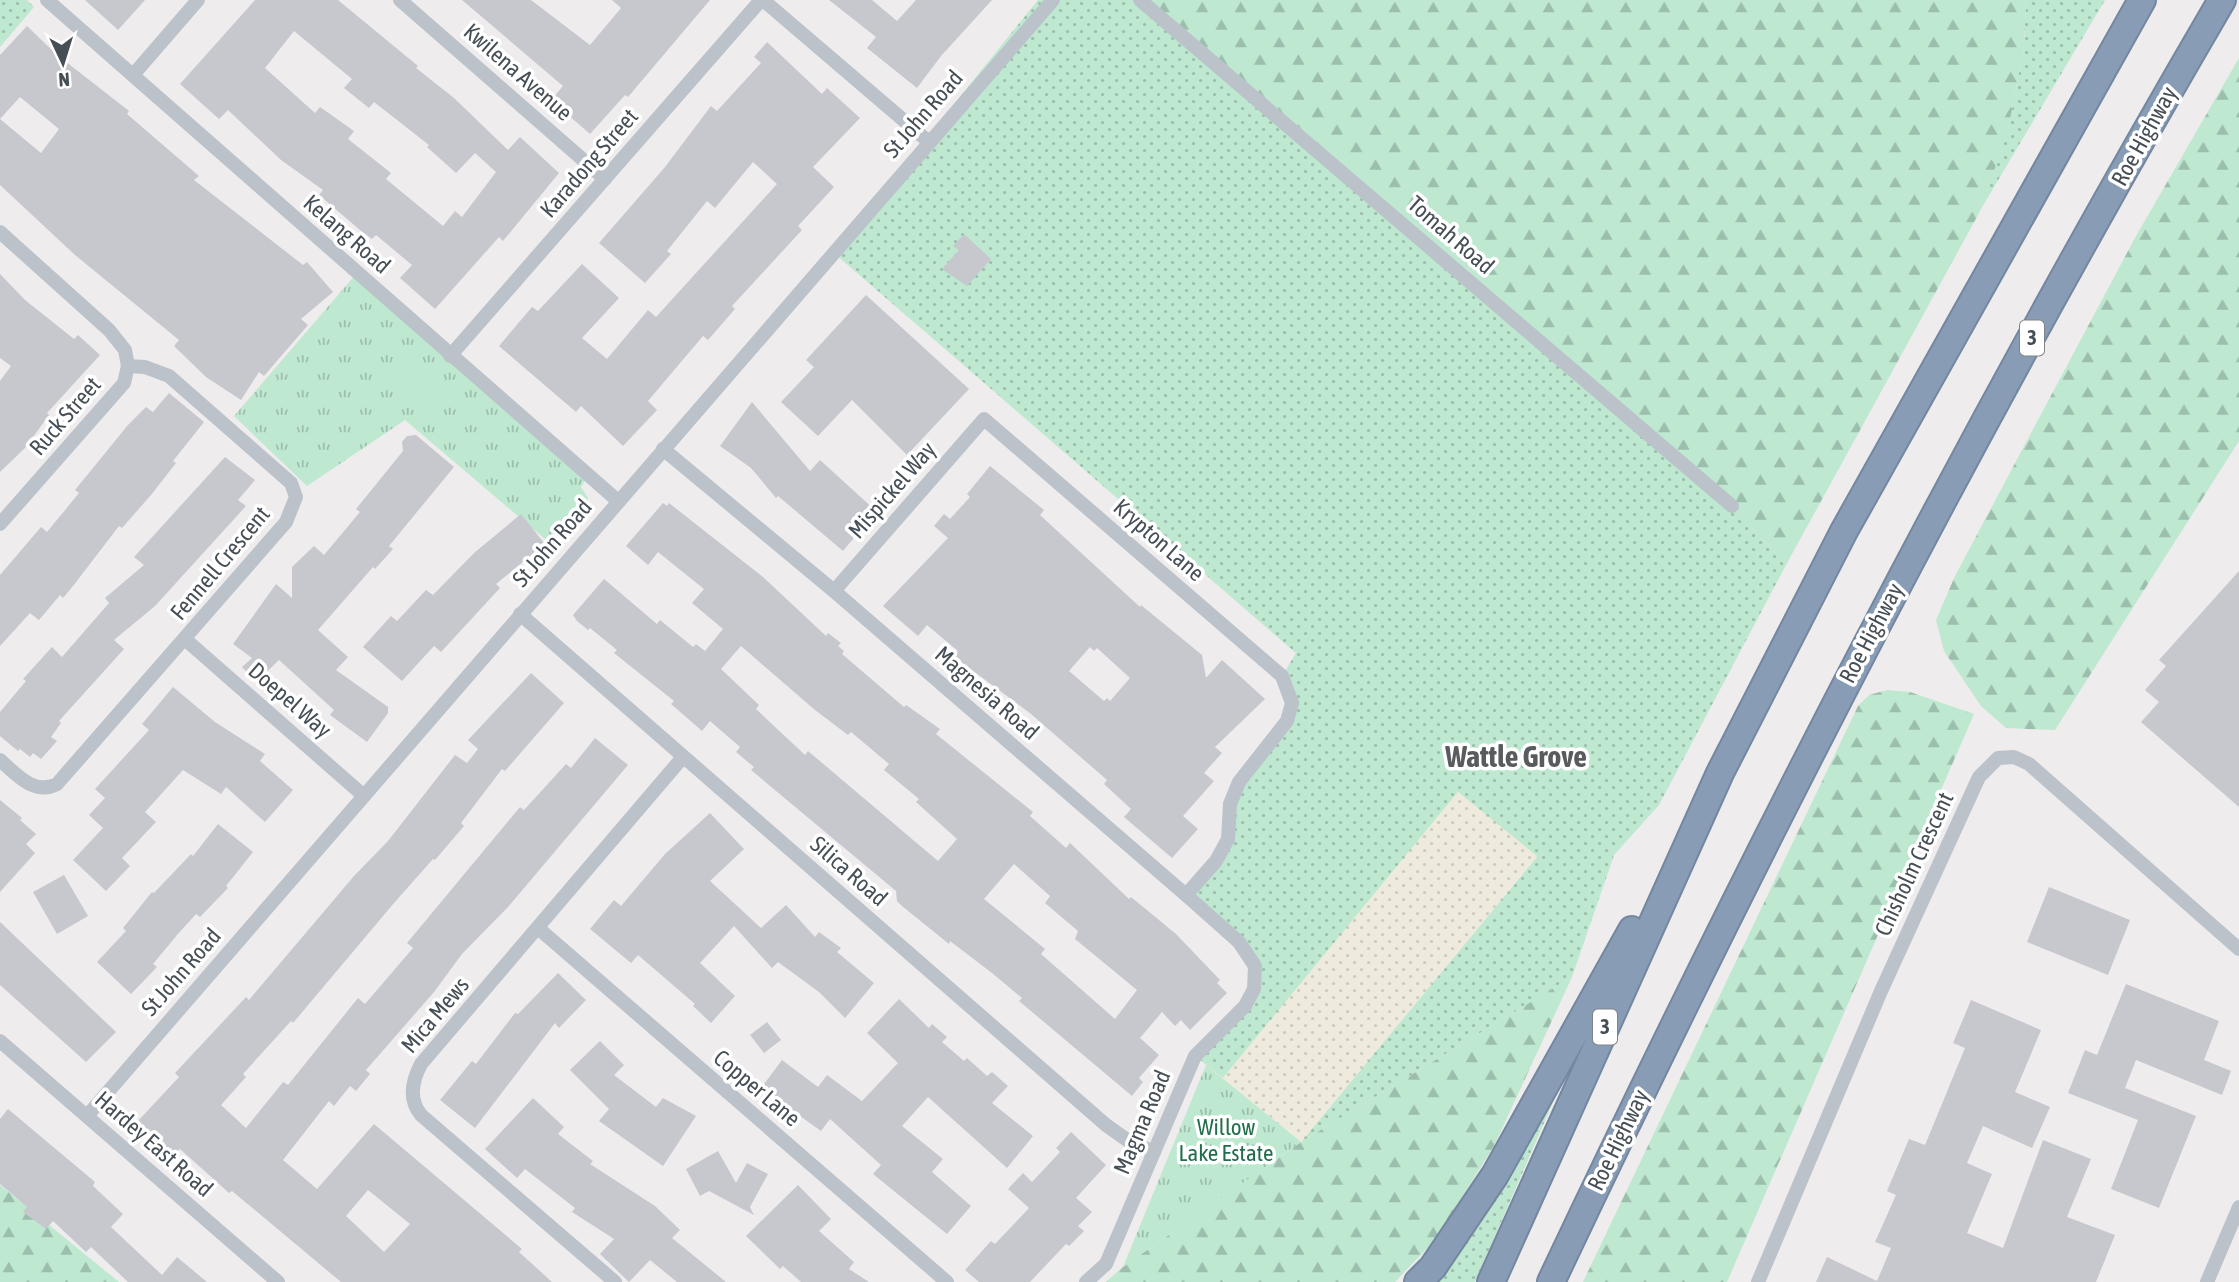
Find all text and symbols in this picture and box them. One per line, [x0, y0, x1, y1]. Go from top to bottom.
street label: Kwilena Avenue [459, 18, 577, 126]
north arrow [28, 28, 98, 98]
street label: St John Road [878, 65, 968, 163]
text: N [58, 69, 71, 91]
street label: Roe Highway [2106, 82, 2182, 190]
street label: Karadong Street [535, 104, 643, 222]
street label: Kelang Road [298, 189, 396, 279]
street label: Tomah Road [1403, 191, 1499, 279]
road number: 3 [2020, 320, 2044, 356]
street label: Ruck Street [24, 372, 106, 460]
street label: Mispickel Way [843, 437, 941, 543]
street label: St John Road [507, 494, 597, 592]
street label: Krypton Lane [1109, 494, 1209, 586]
street label: Fennell Crescent [165, 501, 275, 625]
street label: Roe Highway [1834, 579, 1908, 687]
street label: Magnesia Road [930, 641, 1044, 745]
street label: Doepel Way [243, 657, 337, 743]
district label: Wattle Grove [1444, 739, 1587, 773]
street label: Chisholm Crescent [1869, 788, 1959, 940]
street label: Silica Road [806, 831, 892, 911]
street label: St John Road [136, 923, 226, 1021]
street label: Mica Mews [396, 972, 474, 1058]
road number: 3 [1593, 1010, 1617, 1044]
street label: Copper Lane [709, 1044, 805, 1132]
street label: Magma Road [1108, 1066, 1176, 1178]
street label: Roe Highway [1582, 1085, 1654, 1195]
street label: Hardey East Road [90, 1086, 218, 1202]
park label: Willow Lake Estate [1179, 1114, 1273, 1166]

